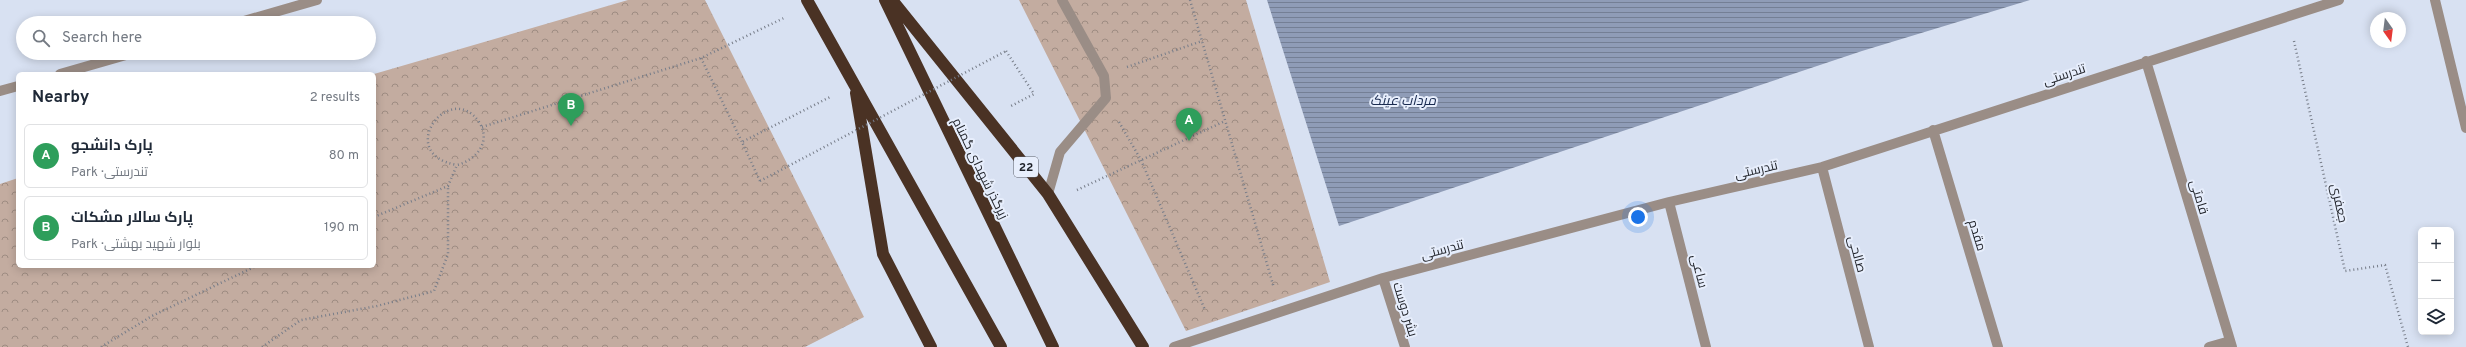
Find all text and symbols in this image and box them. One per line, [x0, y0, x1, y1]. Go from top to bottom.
north arrow [2370, 12, 2406, 48]
search box [16, 16, 376, 60]
icon: search [30, 27, 52, 49]
text: Search here [62, 29, 142, 48]
street label: تندرستی [2041, 61, 2088, 90]
text: Nearby [32, 87, 89, 109]
text: 2 results [310, 90, 360, 106]
pin: B [558, 93, 584, 126]
water label: مرداب عینک [1370, 93, 1437, 110]
pin: A [1176, 108, 1202, 141]
street label: زیرگذر شهدای گمنام [948, 116, 1011, 222]
text: پارک دانشجو [71, 137, 153, 156]
text: A [41, 148, 51, 164]
text: 80 m [329, 148, 359, 164]
road number: 22 [1014, 157, 1038, 177]
street label: تندرستی [1733, 158, 1780, 184]
text: Park · تندرستی [71, 165, 148, 181]
street label: قامتی [2185, 178, 2211, 217]
street label: جعفری [2326, 183, 2350, 224]
your location [1628, 207, 1648, 227]
text: پارک سالار مشکات [71, 209, 193, 228]
street label: مقدم [1964, 218, 1988, 253]
text: B [42, 220, 50, 236]
text: 190 m [324, 220, 359, 236]
map controls [2418, 227, 2454, 335]
button: + [2418, 227, 2454, 263]
street label: صالحی [1844, 234, 1869, 275]
text: Park · بلوار شهید بهشتی [71, 237, 201, 253]
street label: تندرستی [1419, 237, 1466, 264]
street label: ساعی [1686, 253, 1710, 290]
button: − [2418, 263, 2454, 299]
street label: بشر دوست [1388, 280, 1420, 339]
button: layers [2418, 299, 2454, 335]

